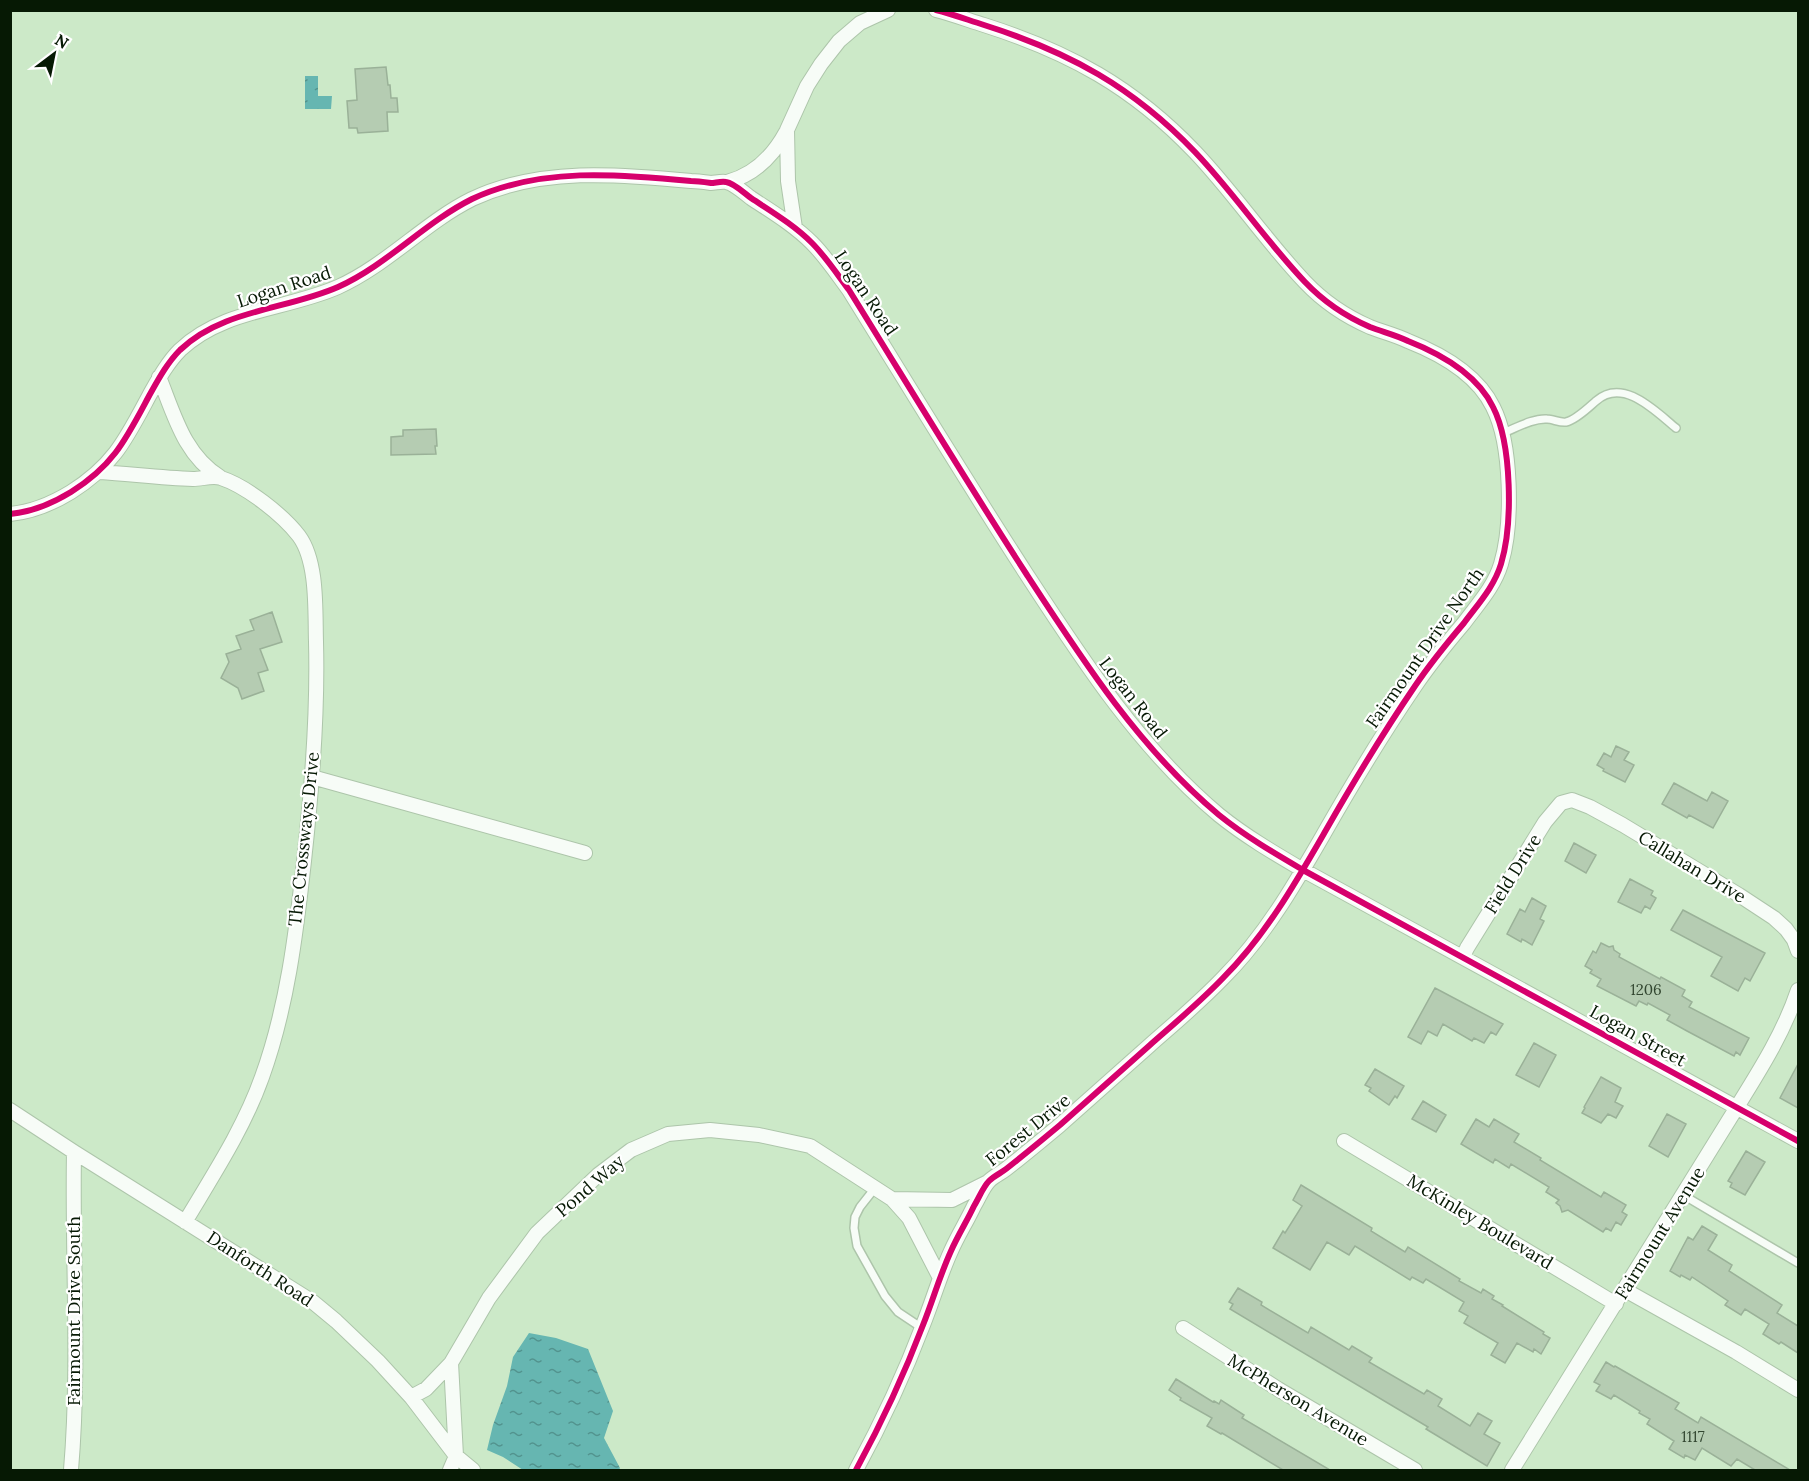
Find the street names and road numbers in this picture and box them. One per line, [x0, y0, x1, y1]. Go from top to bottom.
street label: Logan Road [830, 246, 903, 340]
street label: Logan Road [234, 260, 334, 313]
street label: Fairmount Drive North [1361, 563, 1489, 732]
street label: Logan Road [1094, 652, 1173, 743]
street label: The Crossways Drive [283, 750, 324, 927]
street label: Callahan Drive [1634, 825, 1751, 908]
street label: Field Drive [1479, 829, 1546, 918]
street label: Logan Street [1586, 1000, 1691, 1072]
street label: Forest Drive [981, 1088, 1075, 1171]
street label: Pond Way [551, 1149, 629, 1222]
street label: Fairmount Avenue [1609, 1162, 1710, 1303]
street label: McKinley Boulevard [1403, 1169, 1558, 1274]
street label: Fairmount Drive South [62, 1216, 85, 1406]
street label: Danforth Road [203, 1226, 318, 1312]
street label: McPherson Avenue [1224, 1348, 1373, 1451]

